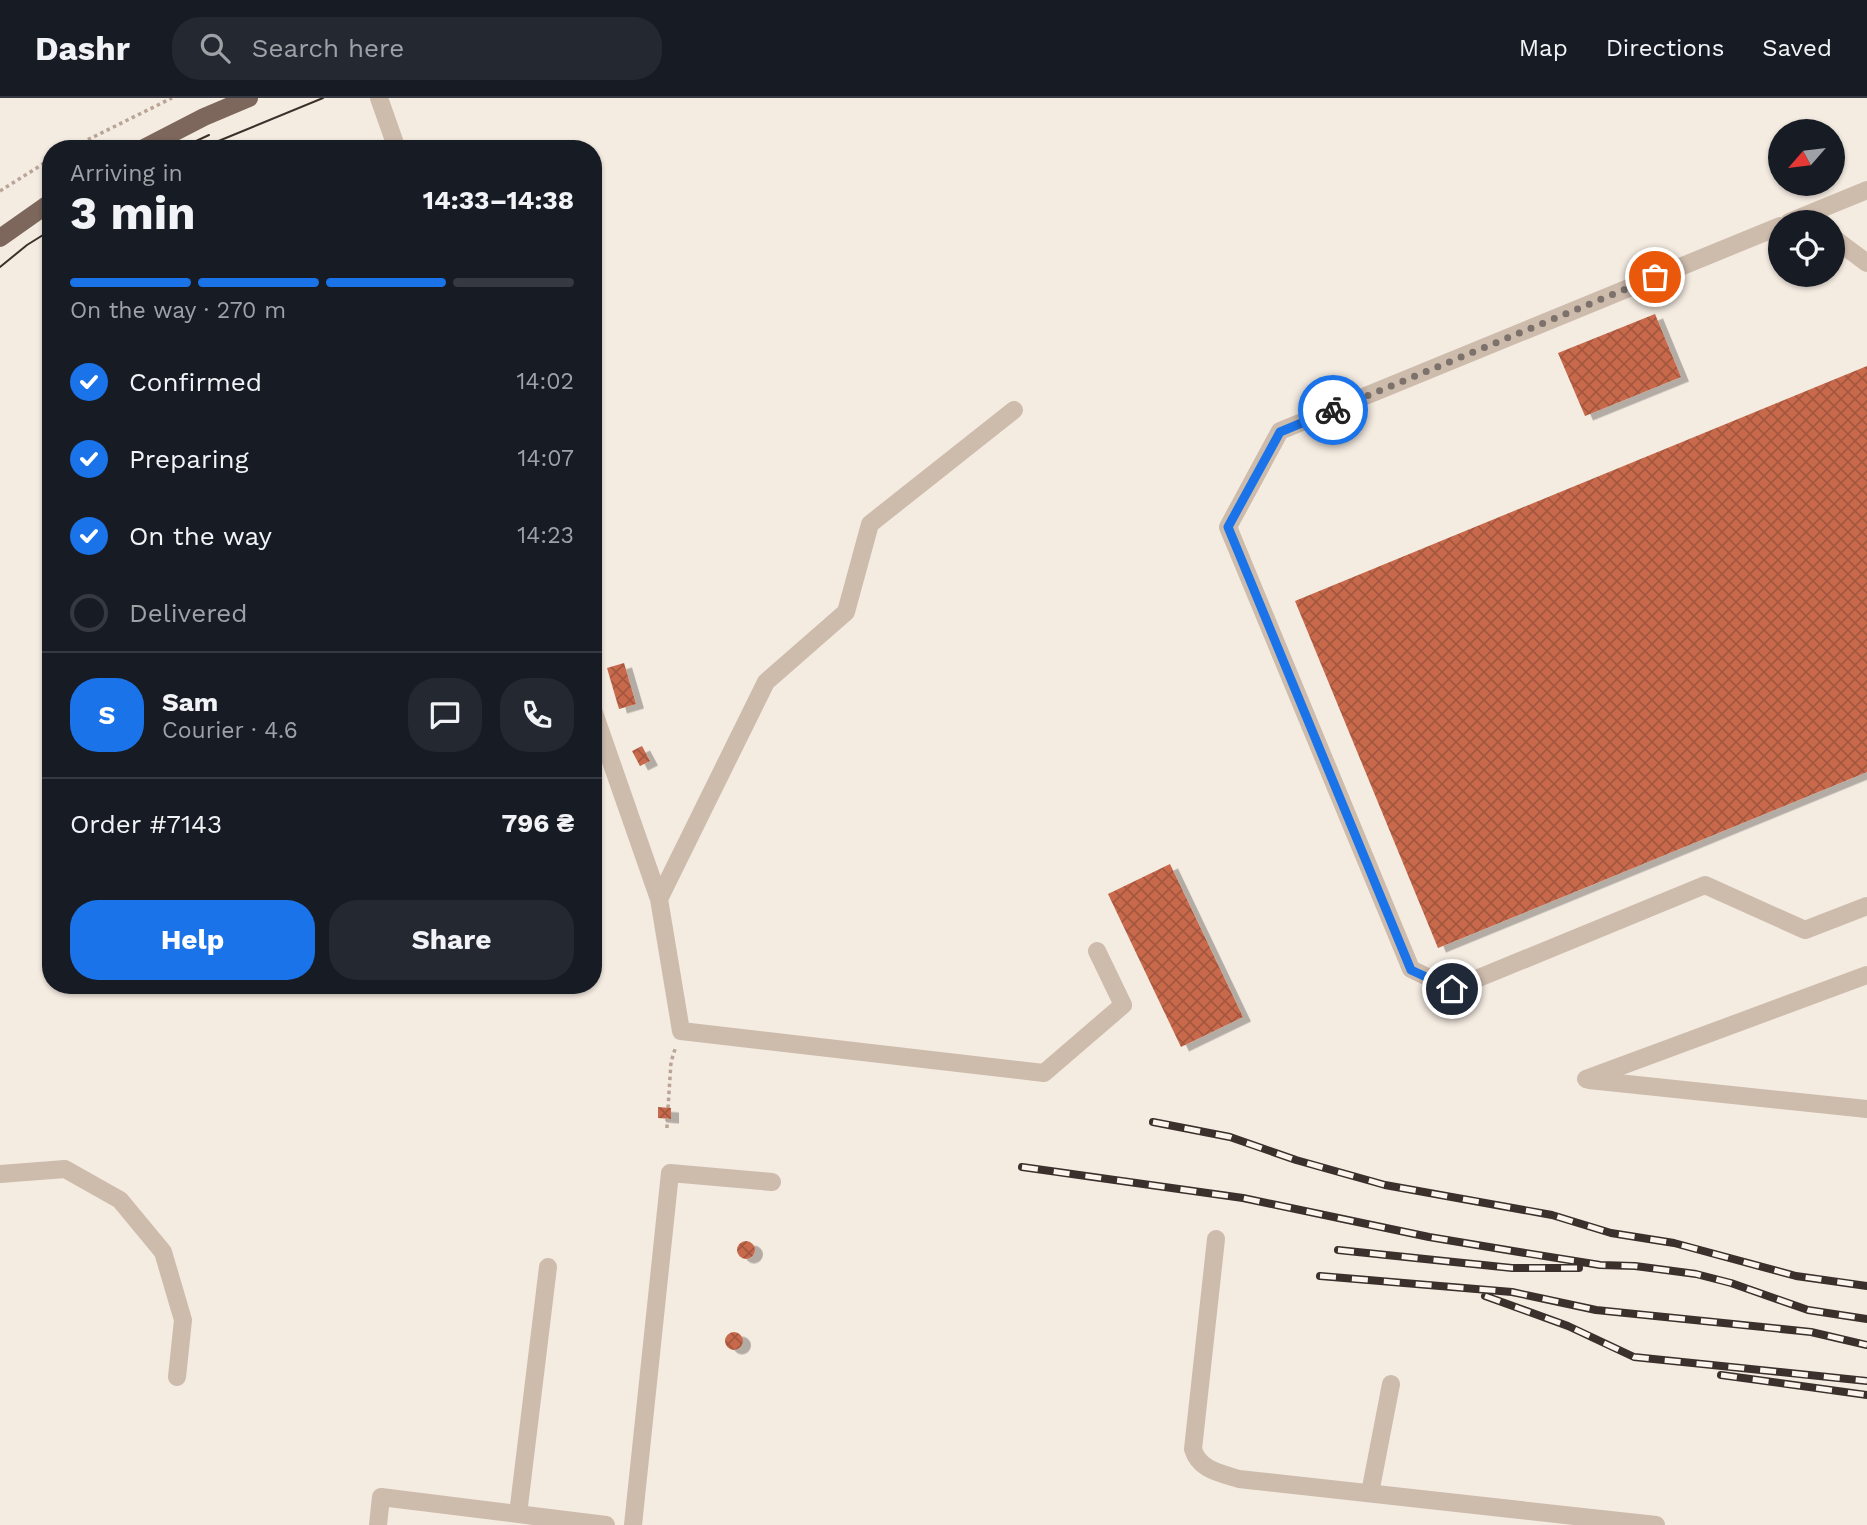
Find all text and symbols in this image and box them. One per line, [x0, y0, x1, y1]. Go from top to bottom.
search box [172, 17, 662, 80]
text: Dashr [35, 29, 130, 68]
icon: search [196, 29, 234, 67]
text: Search here [252, 33, 404, 63]
text: Map [1519, 34, 1568, 62]
text: Directions [1606, 34, 1724, 62]
text: Saved [1762, 34, 1832, 62]
north arrow [1768, 119, 1844, 196]
map controls [1768, 119, 1845, 287]
text: Arriving in [70, 160, 183, 187]
text: 14:33–14:38 [423, 185, 574, 215]
text: 3 min [70, 186, 196, 240]
button: locate [1768, 210, 1845, 287]
pin [1625, 247, 1685, 307]
icon: bag [1636, 258, 1674, 296]
text: On the way · 270 m [70, 297, 286, 324]
icon: check [70, 363, 108, 401]
text: Confirmed [129, 367, 262, 397]
text: 14:02 [516, 368, 574, 395]
courier [1298, 375, 1368, 445]
icon: bike [1314, 391, 1352, 429]
icon: check [70, 440, 108, 478]
text: Preparing [129, 444, 249, 474]
text: 14:07 [517, 445, 574, 472]
icon: check [70, 517, 108, 555]
text: On the way [129, 521, 272, 551]
text: 14:23 [517, 522, 574, 549]
text: Delivered [129, 598, 248, 628]
button: chat [408, 678, 482, 752]
button: phone [500, 678, 574, 752]
text: Sam [162, 687, 218, 717]
text: S [99, 700, 115, 730]
text: Courier · 4.6 [162, 717, 298, 744]
text: 796 ₴ [501, 808, 574, 838]
text: Order #7143 [70, 809, 222, 839]
button: Help [70, 900, 315, 980]
button: Share [329, 900, 574, 980]
pin [1422, 959, 1482, 1019]
icon: home [1433, 970, 1471, 1008]

